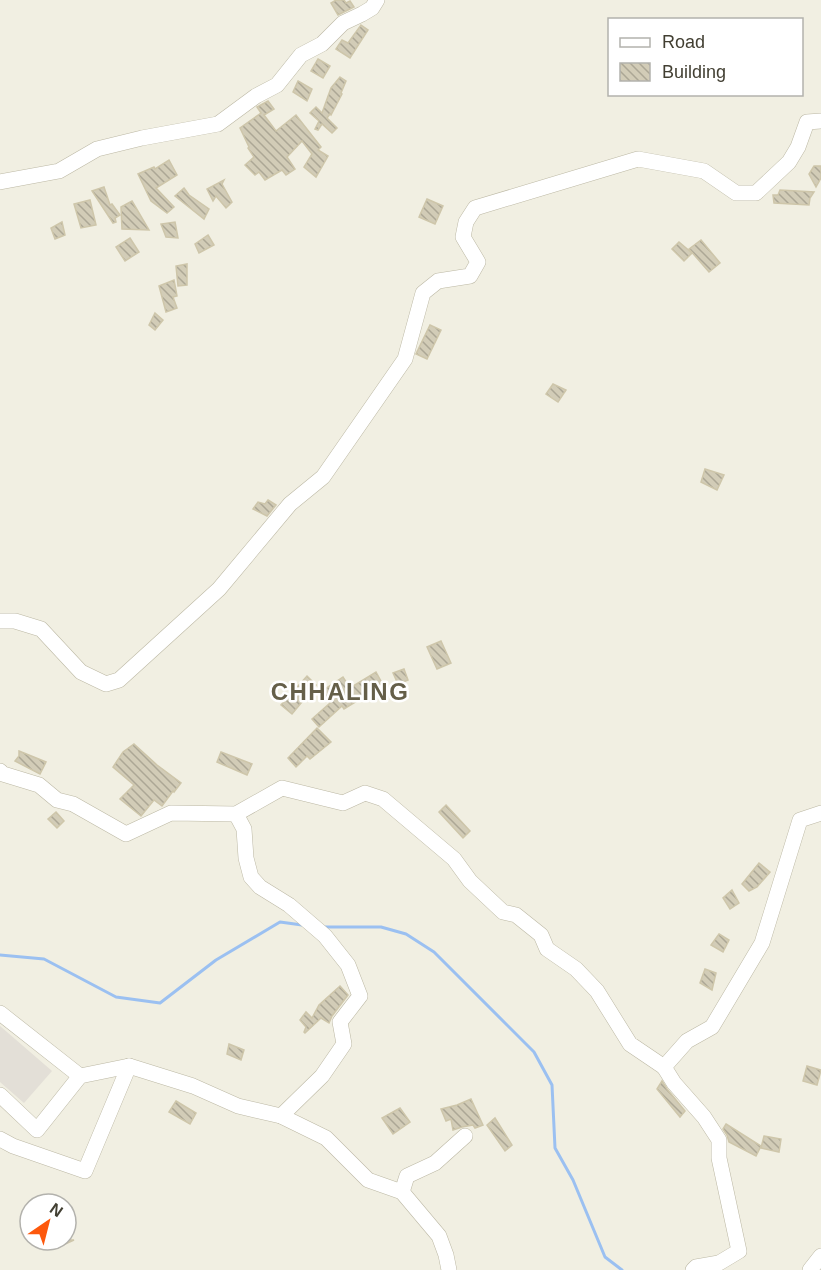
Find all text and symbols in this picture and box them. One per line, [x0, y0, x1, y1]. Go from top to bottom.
legend [608, 18, 803, 96]
text: Road [662, 32, 705, 52]
text: Building [662, 62, 726, 82]
district label: CHHALING [271, 678, 409, 705]
north arrow [18, 1192, 78, 1252]
text: N [47, 1200, 66, 1220]

